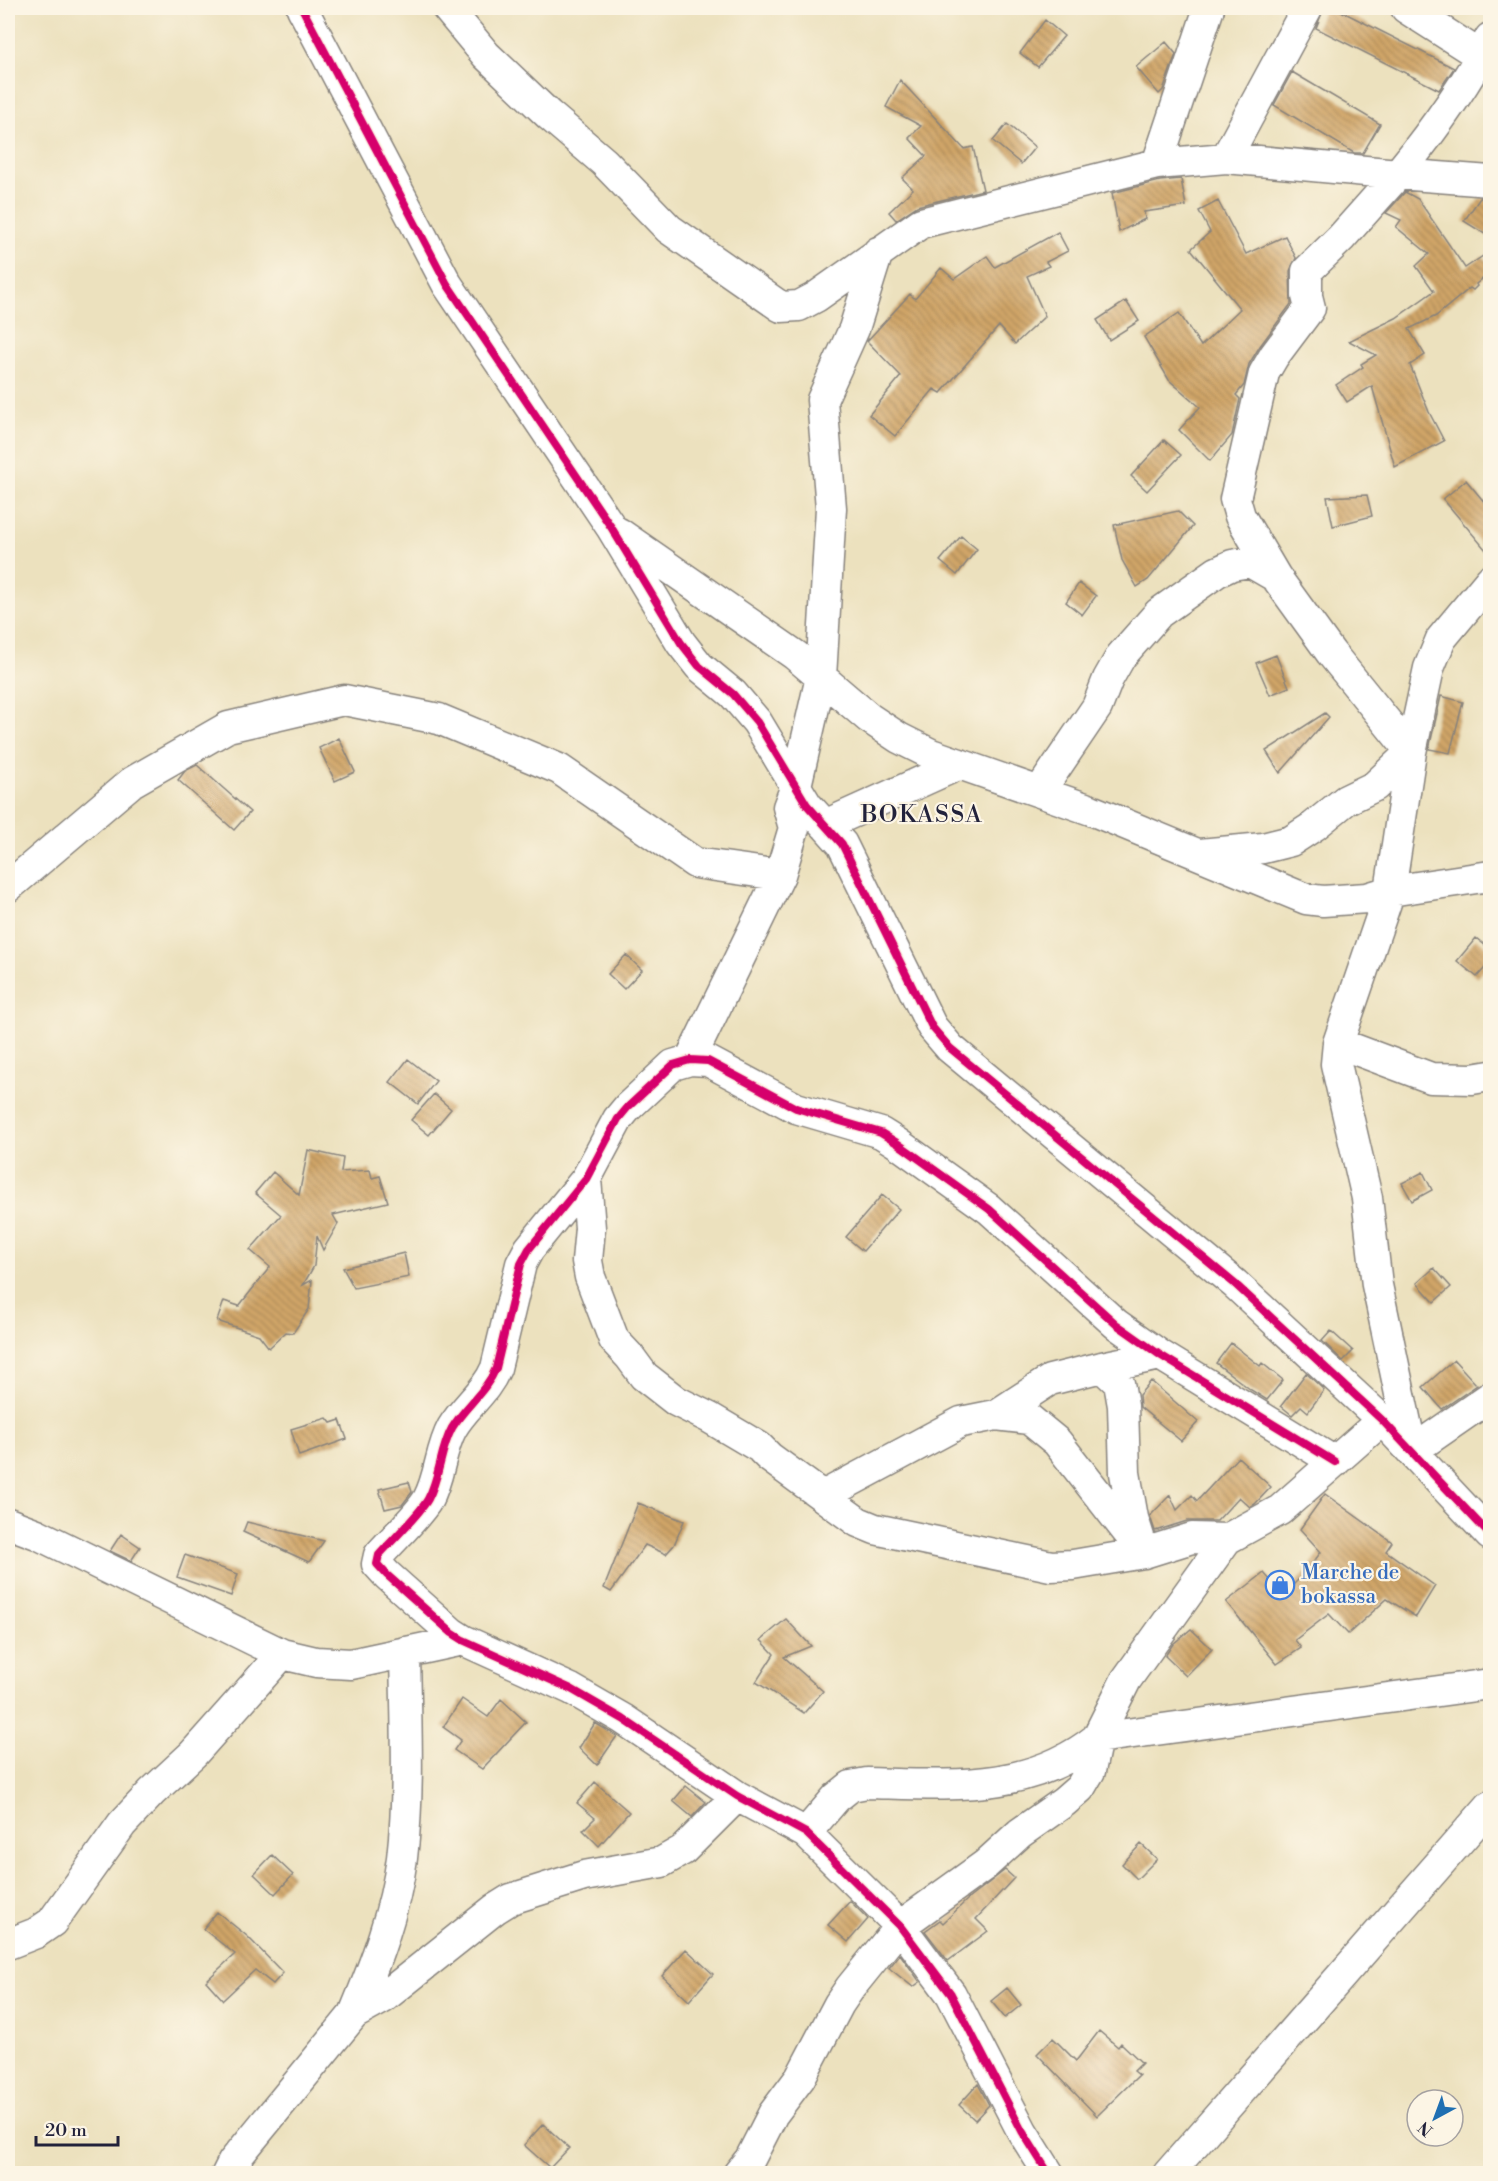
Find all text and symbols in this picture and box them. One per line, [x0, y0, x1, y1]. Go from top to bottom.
district label: BOKASSA [860, 800, 983, 830]
place label: Marche de bokassa [1301, 1560, 1399, 1610]
shop icon: Marche de bokassa [1264, 1569, 1296, 1601]
north arrow [1405, 2088, 1465, 2148]
scale bar [36, 2109, 118, 2147]
text: N [1414, 2117, 1437, 2140]
text: 20 m [45, 2119, 87, 2142]

